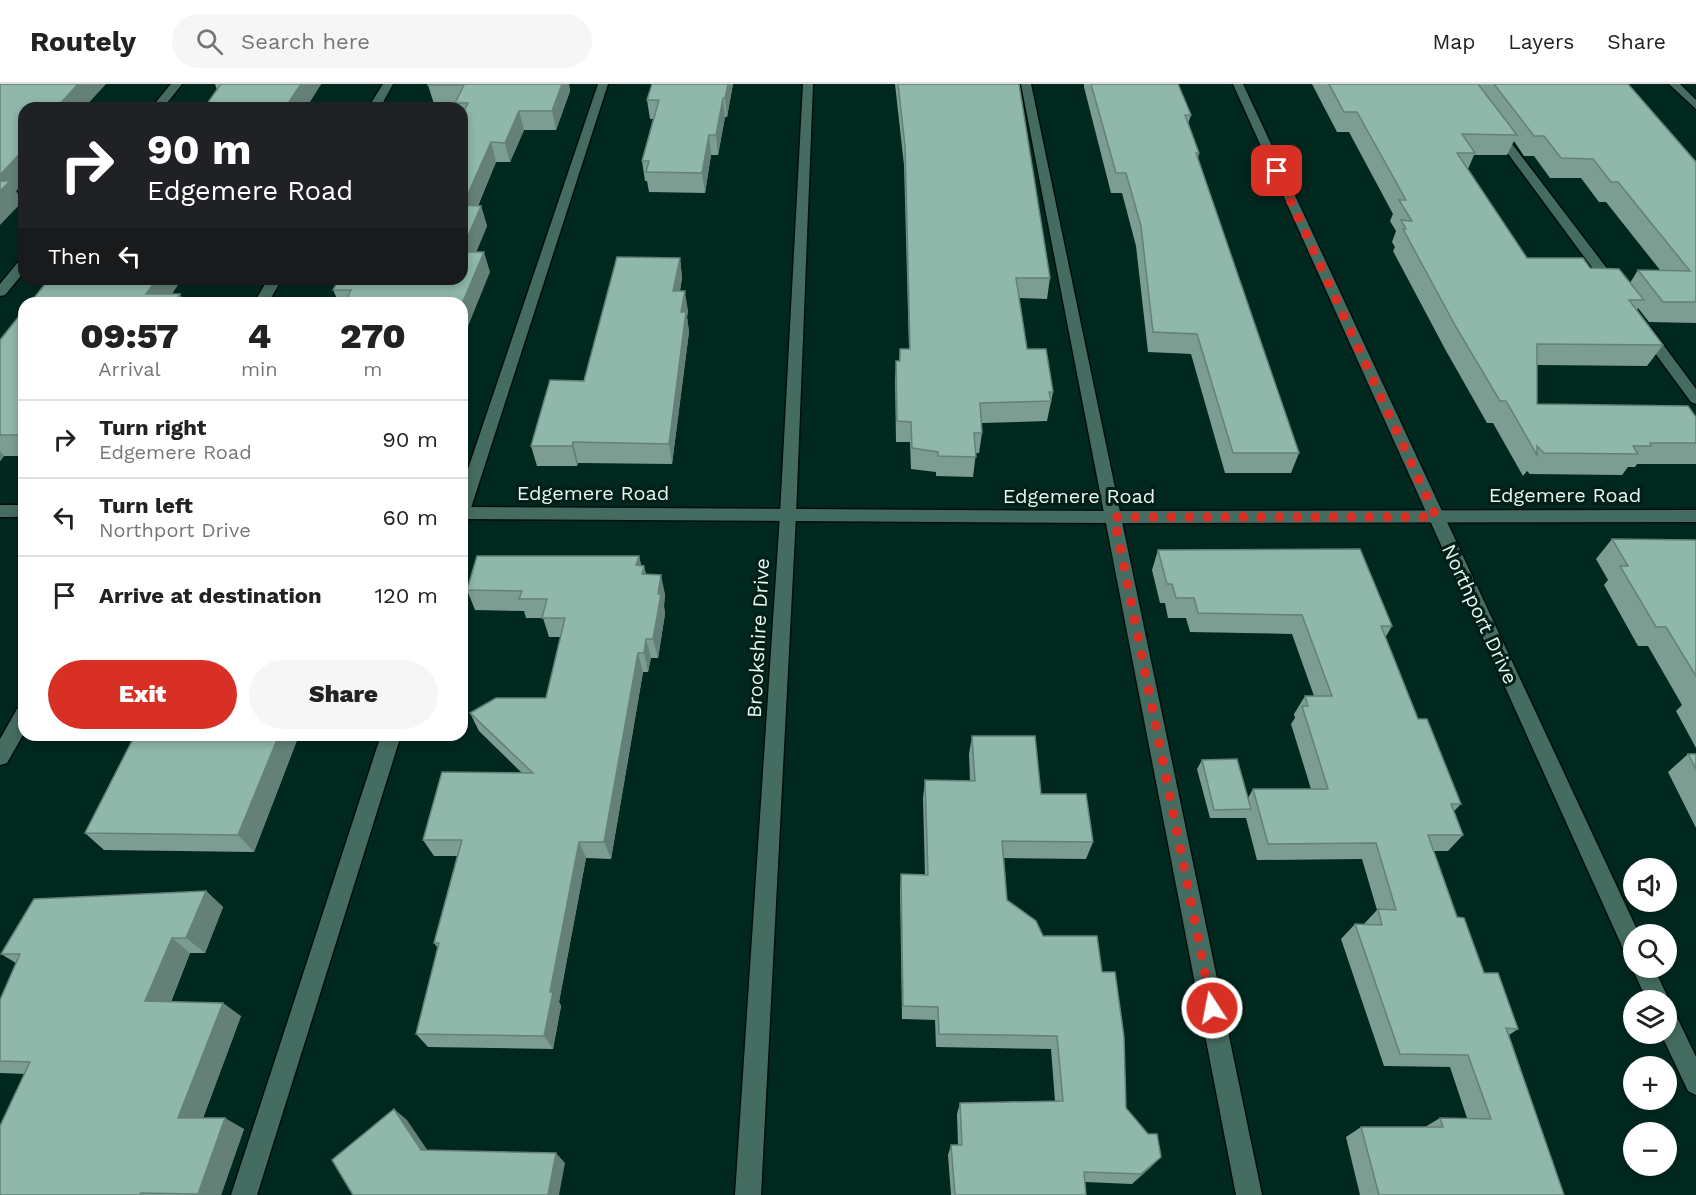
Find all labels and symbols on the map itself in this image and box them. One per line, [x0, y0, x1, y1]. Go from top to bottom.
pin [1251, 145, 1302, 196]
street label: Edgemere Road [517, 481, 669, 505]
street label: Edgemere Road [1489, 483, 1641, 507]
street label: Edgemere Road [1003, 484, 1155, 508]
street label: Northport Drive [1437, 540, 1523, 688]
street label: Brookshire Drive [742, 557, 774, 719]
position arrow [1180, 976, 1244, 1040]

